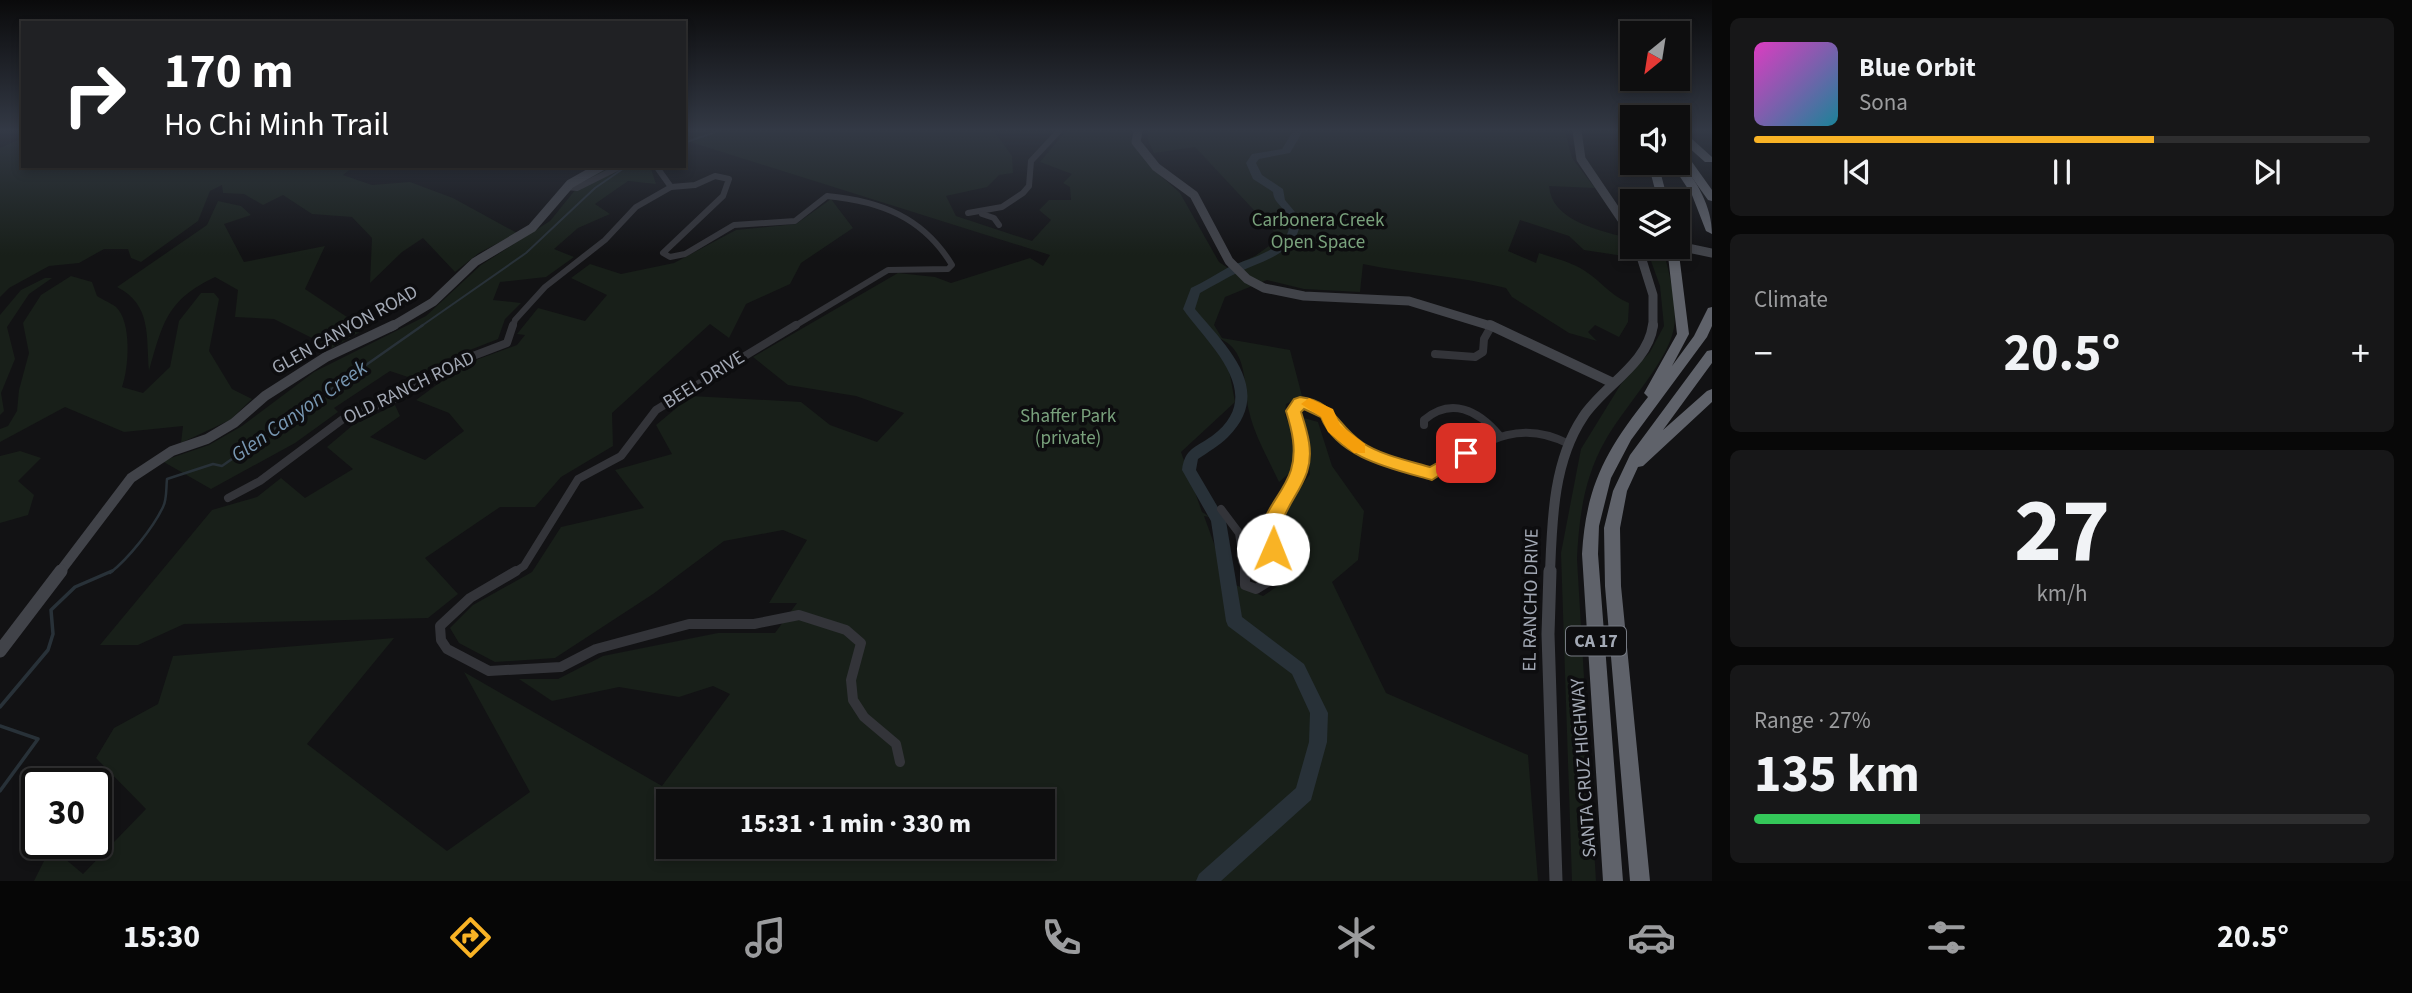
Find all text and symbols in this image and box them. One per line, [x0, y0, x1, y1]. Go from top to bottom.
north arrow [1620, 21, 1690, 91]
map controls [1620, 21, 1690, 259]
text: 170 m [164, 37, 293, 107]
icon: right [49, 49, 140, 140]
text: Blue Orbit [1859, 49, 1976, 86]
text: Sona [1859, 86, 1908, 119]
text: Ho Chi Minh Trail [164, 102, 389, 148]
button: sound [1620, 105, 1690, 175]
icon: previous [1838, 153, 1876, 191]
icon: pause [2043, 153, 2081, 191]
icon: next [2248, 153, 2286, 191]
button: layers [1620, 189, 1690, 259]
park label: Carbonera Creek Open Space [1252, 207, 1385, 256]
street label: GLEN CANYON ROAD [267, 279, 423, 381]
text: Climate [1754, 283, 1828, 316]
text: 20.5° [2004, 317, 2120, 391]
text: − [1754, 327, 1773, 381]
text: + [2351, 327, 2370, 381]
street label: BEEL DRIVE [658, 344, 750, 416]
street label: OLD RANCH ROAD [339, 345, 479, 431]
water label: Glen Canyon Creek [225, 352, 374, 469]
park label: Shaffer Park (private) [1020, 403, 1117, 452]
pin [1436, 423, 1496, 483]
icon: arrive [1447, 434, 1485, 472]
text: 27 [2014, 467, 2110, 596]
position arrow [1236, 512, 1310, 586]
street label: EL RANCHO DRIVE [1516, 528, 1546, 672]
text: km/h [2036, 577, 2088, 610]
road number: CA 17 [1566, 626, 1626, 656]
street label: SANTA CRUZ HIGHWAY [1564, 676, 1604, 859]
text: Range · 27% [1754, 704, 1871, 737]
text: 135 km [1754, 738, 1920, 812]
speed limit sign: 30 [21, 768, 112, 859]
text: 15:31 · 1 min · 330 m [740, 805, 971, 842]
icon: directions [446, 913, 495, 962]
icon: music [741, 913, 790, 962]
icon: phone [1037, 913, 1086, 962]
icon: climate [1332, 913, 1381, 962]
icon: car [1627, 913, 1676, 962]
icon: filters [1922, 913, 1971, 962]
text: 15:30 [123, 914, 200, 960]
text: 20.5° [2217, 914, 2289, 960]

